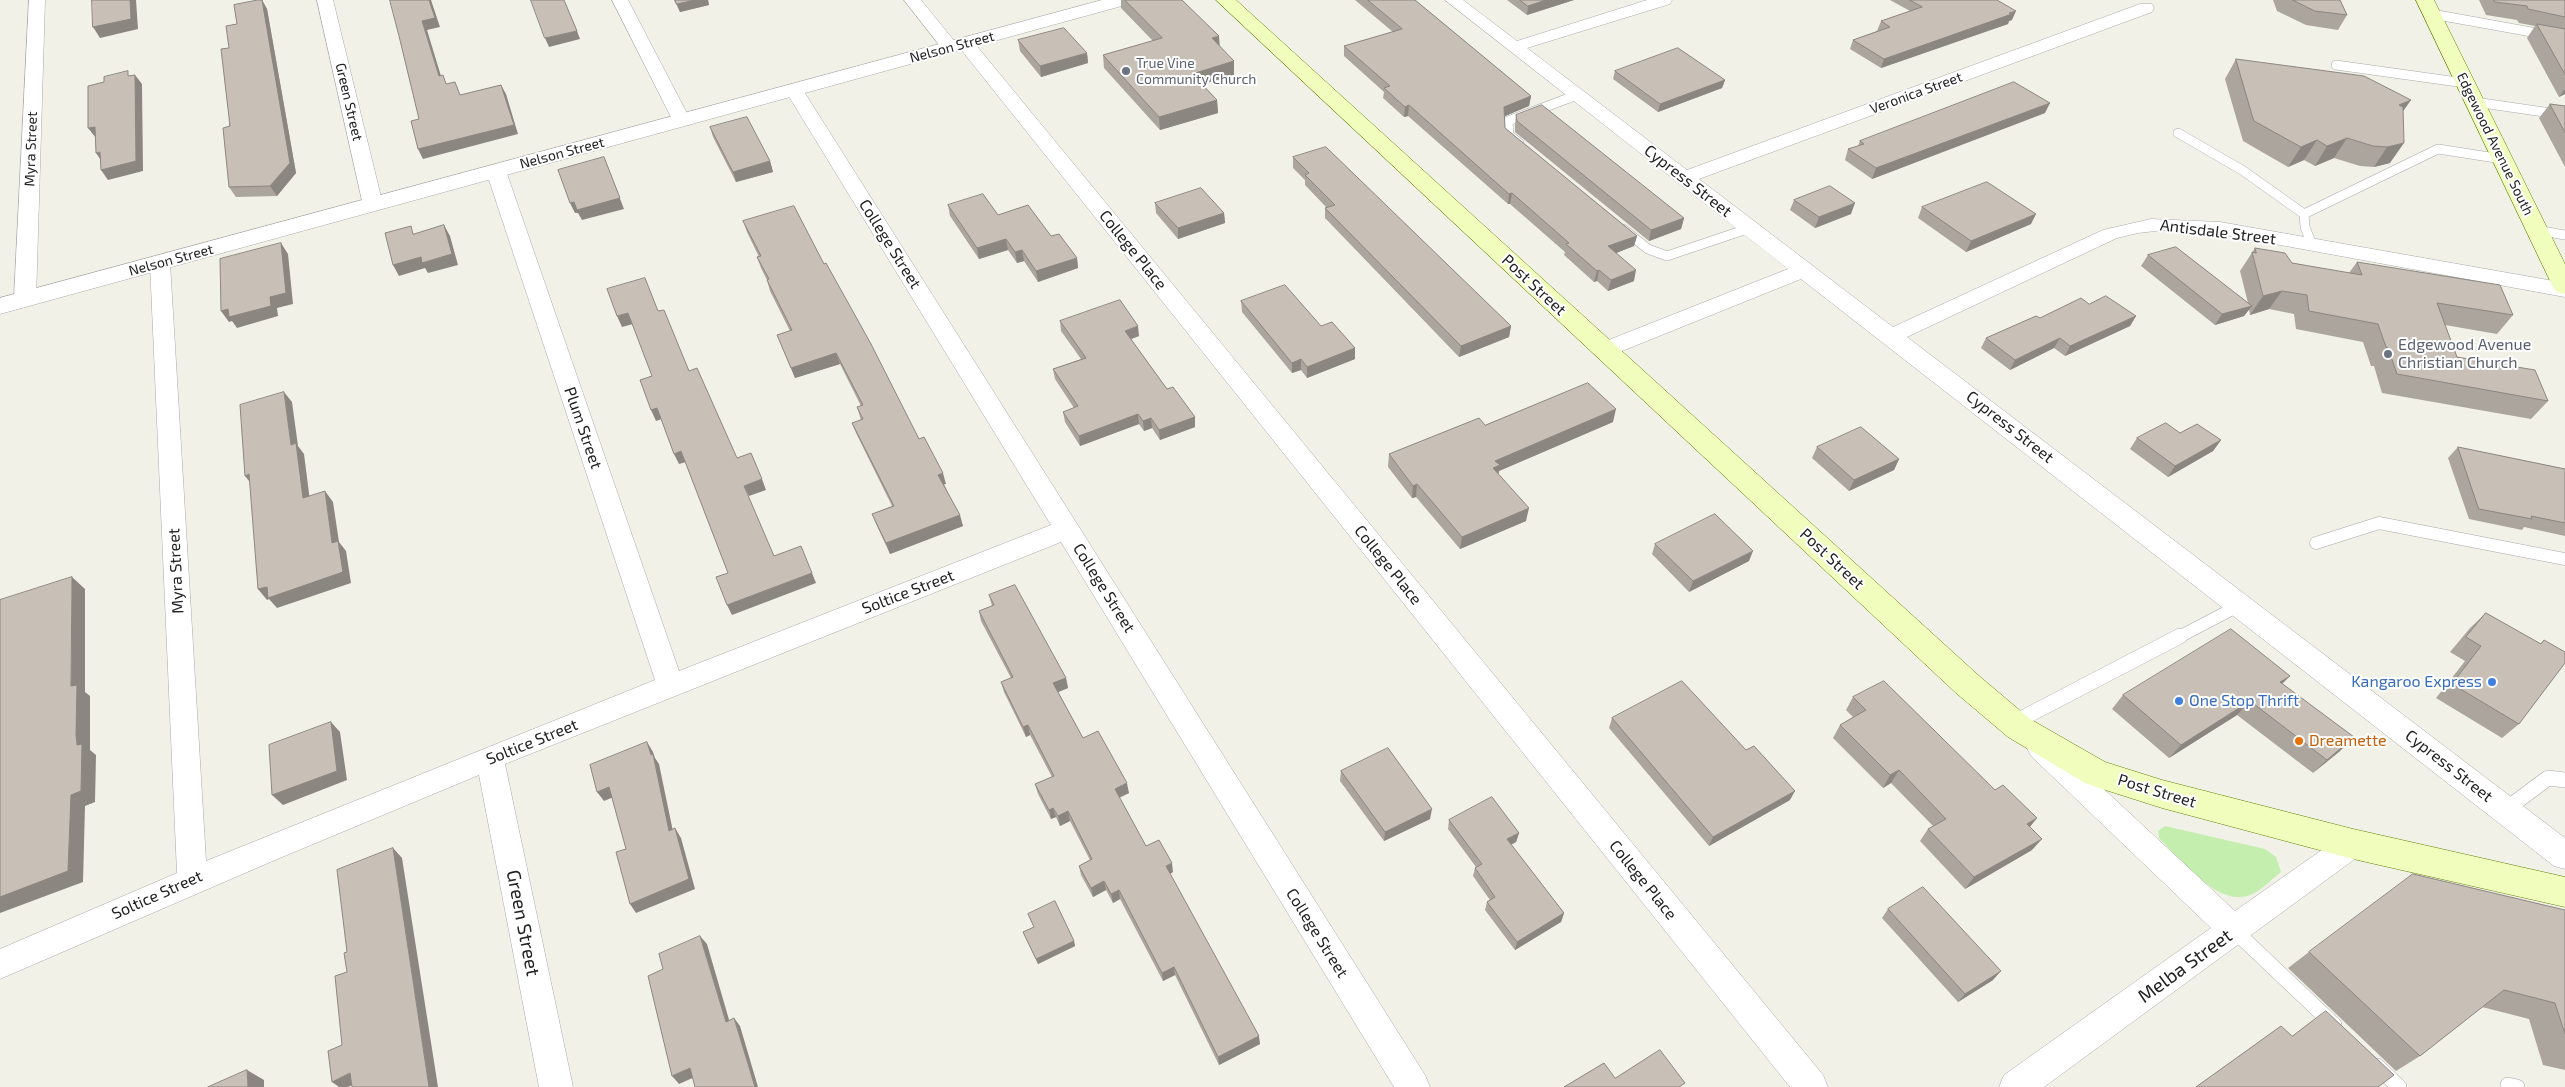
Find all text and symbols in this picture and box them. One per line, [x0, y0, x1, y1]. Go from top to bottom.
street label: Nelson Street [908, 28, 996, 66]
place label: True Vine Community Church [1136, 55, 1256, 88]
street label: Green Street [332, 61, 366, 143]
marker: True Vine Community Church [1120, 65, 1132, 77]
street label: Veronica Street [1868, 69, 1964, 117]
street label: Edgewood Avenue South [2453, 70, 2537, 218]
street label: Myra Street [21, 111, 41, 187]
street label: Nelson Street [518, 134, 606, 172]
street label: Cypress Street [1640, 141, 1736, 221]
street label: College Street [855, 196, 925, 292]
street label: College Place [1095, 206, 1171, 294]
street label: Antisdale Street [2159, 215, 2277, 249]
street label: Nelson Street [127, 241, 215, 279]
street label: Post Street [1498, 250, 1570, 320]
place label: Edgewood Avenue Christian Church [2398, 335, 2531, 373]
marker: Edgewood Avenue Christian Church [2382, 348, 2394, 360]
street label: Plum Street [560, 385, 606, 471]
street label: Cypress Street [1962, 387, 2058, 467]
street label: College Place [1350, 521, 1426, 609]
street label: Post Street [1796, 524, 1868, 594]
street label: Myra Street [164, 528, 188, 614]
street label: College Street [1069, 540, 1139, 636]
street label: Soltice Street [859, 566, 957, 618]
place label: Kangaroo Express [2351, 672, 2482, 692]
marker: Kangaroo Express [2486, 676, 2498, 688]
place label: One Stop Thrift [2189, 691, 2299, 711]
marker: One Stop Thrift [2173, 695, 2185, 707]
street label: Soltice Street [483, 715, 581, 769]
street label: Cypress Street [2401, 726, 2497, 806]
place label: Dreamette [2309, 731, 2387, 751]
marker: Dreamette [2293, 735, 2305, 747]
street label: Post Street [2116, 770, 2198, 812]
street label: College Place [1605, 836, 1681, 924]
street label: Soltice Street [109, 866, 205, 924]
street label: Green Street [502, 868, 544, 978]
street label: College Street [1282, 885, 1352, 981]
street label: Melba Street [2133, 924, 2237, 1008]

